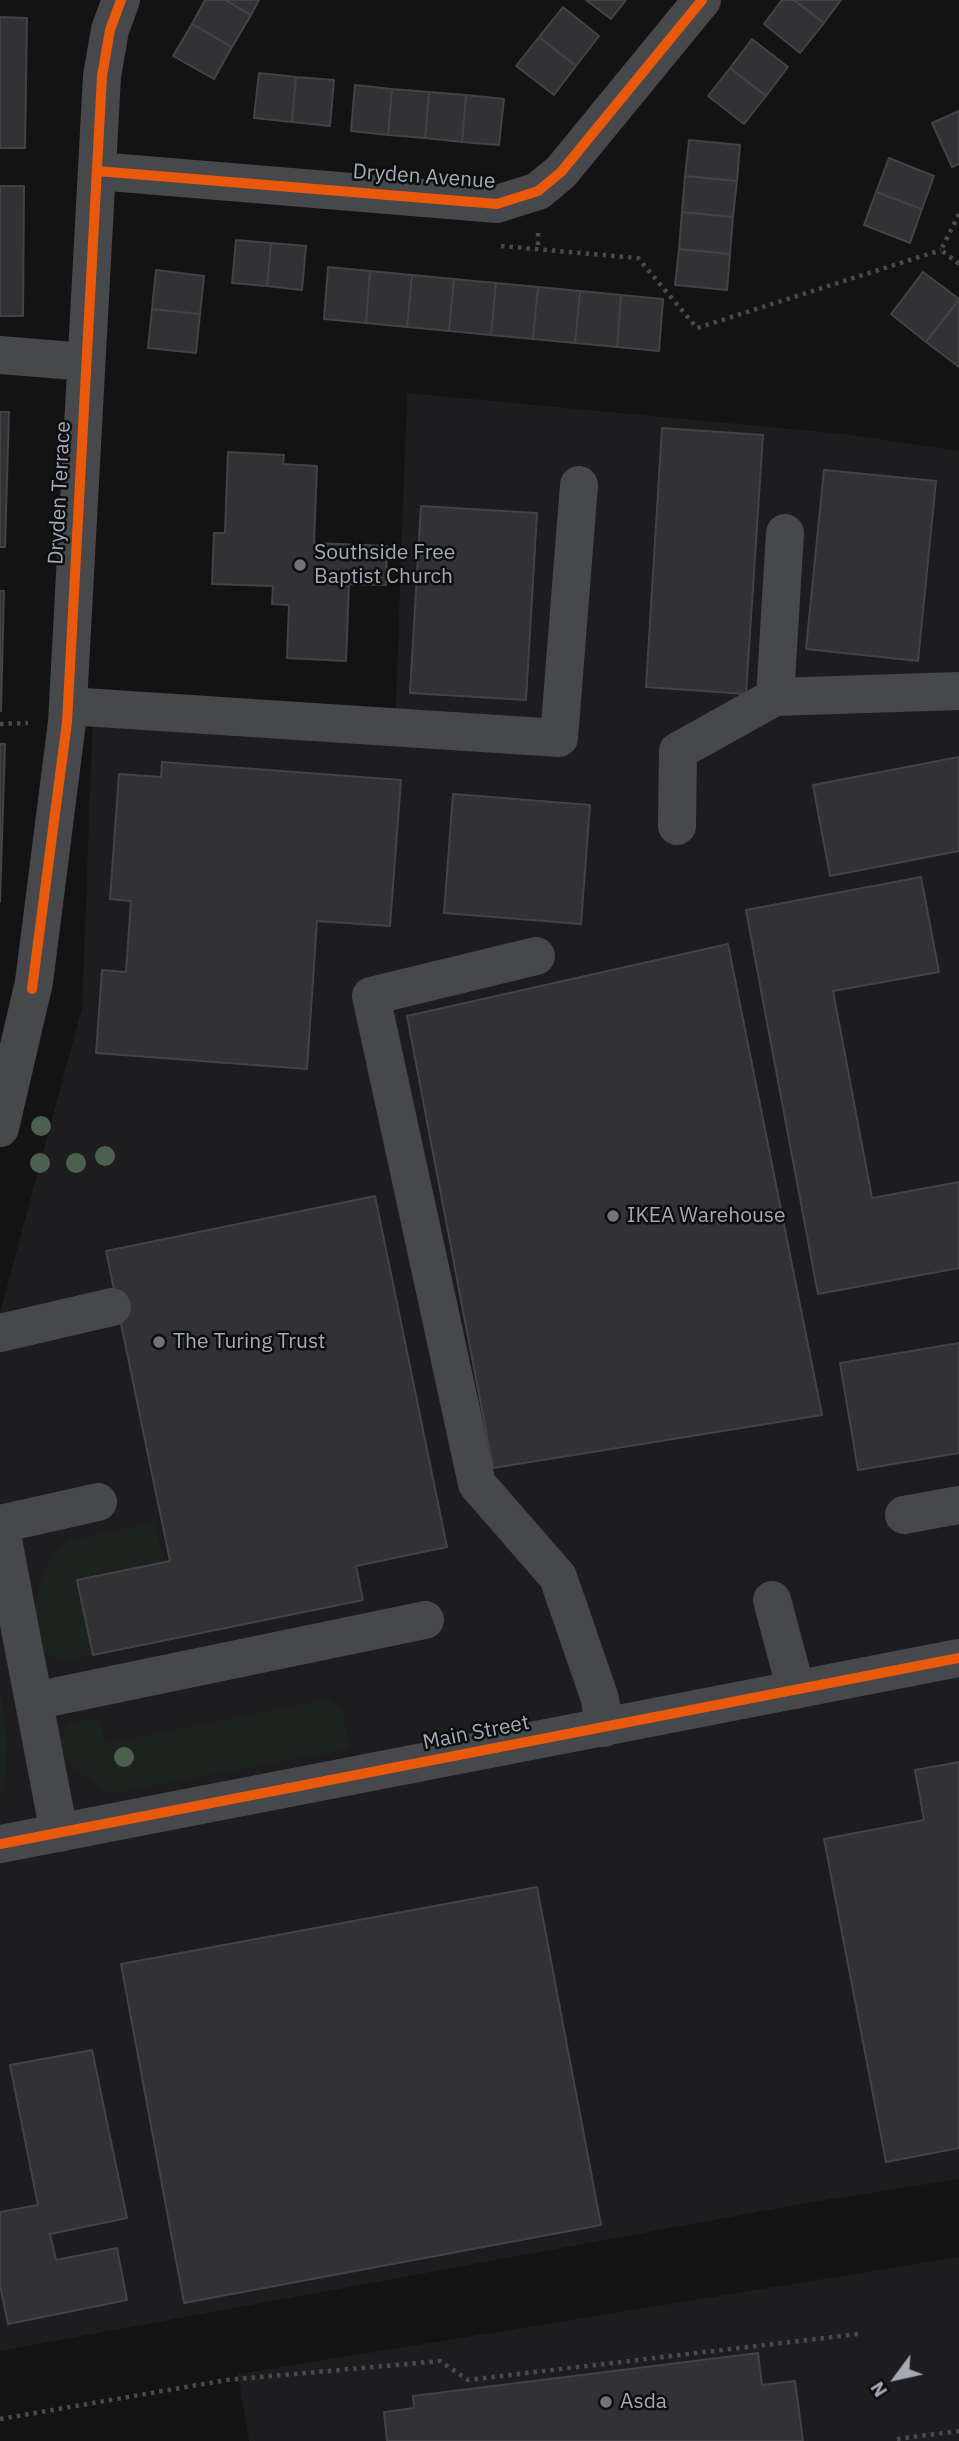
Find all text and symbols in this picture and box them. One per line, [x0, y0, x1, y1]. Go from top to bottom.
street label: Dryden Avenue [352, 159, 496, 195]
street label: Dryden Terrace [44, 421, 76, 565]
place label: Southside Free Baptist Church [314, 540, 455, 590]
marker: Southside Free Baptist Church [292, 557, 308, 573]
place label: IKEA Warehouse [627, 1203, 786, 1229]
marker: IKEA Warehouse [605, 1208, 621, 1224]
place label: The Turing Trust [173, 1329, 325, 1355]
marker: The Turing Trust [151, 1334, 167, 1350]
street label: Main Street [421, 1710, 531, 1756]
north arrow [861, 2343, 931, 2413]
text: N [865, 2377, 892, 2402]
place label: Asda [620, 2389, 667, 2415]
marker: Asda [598, 2394, 614, 2410]

